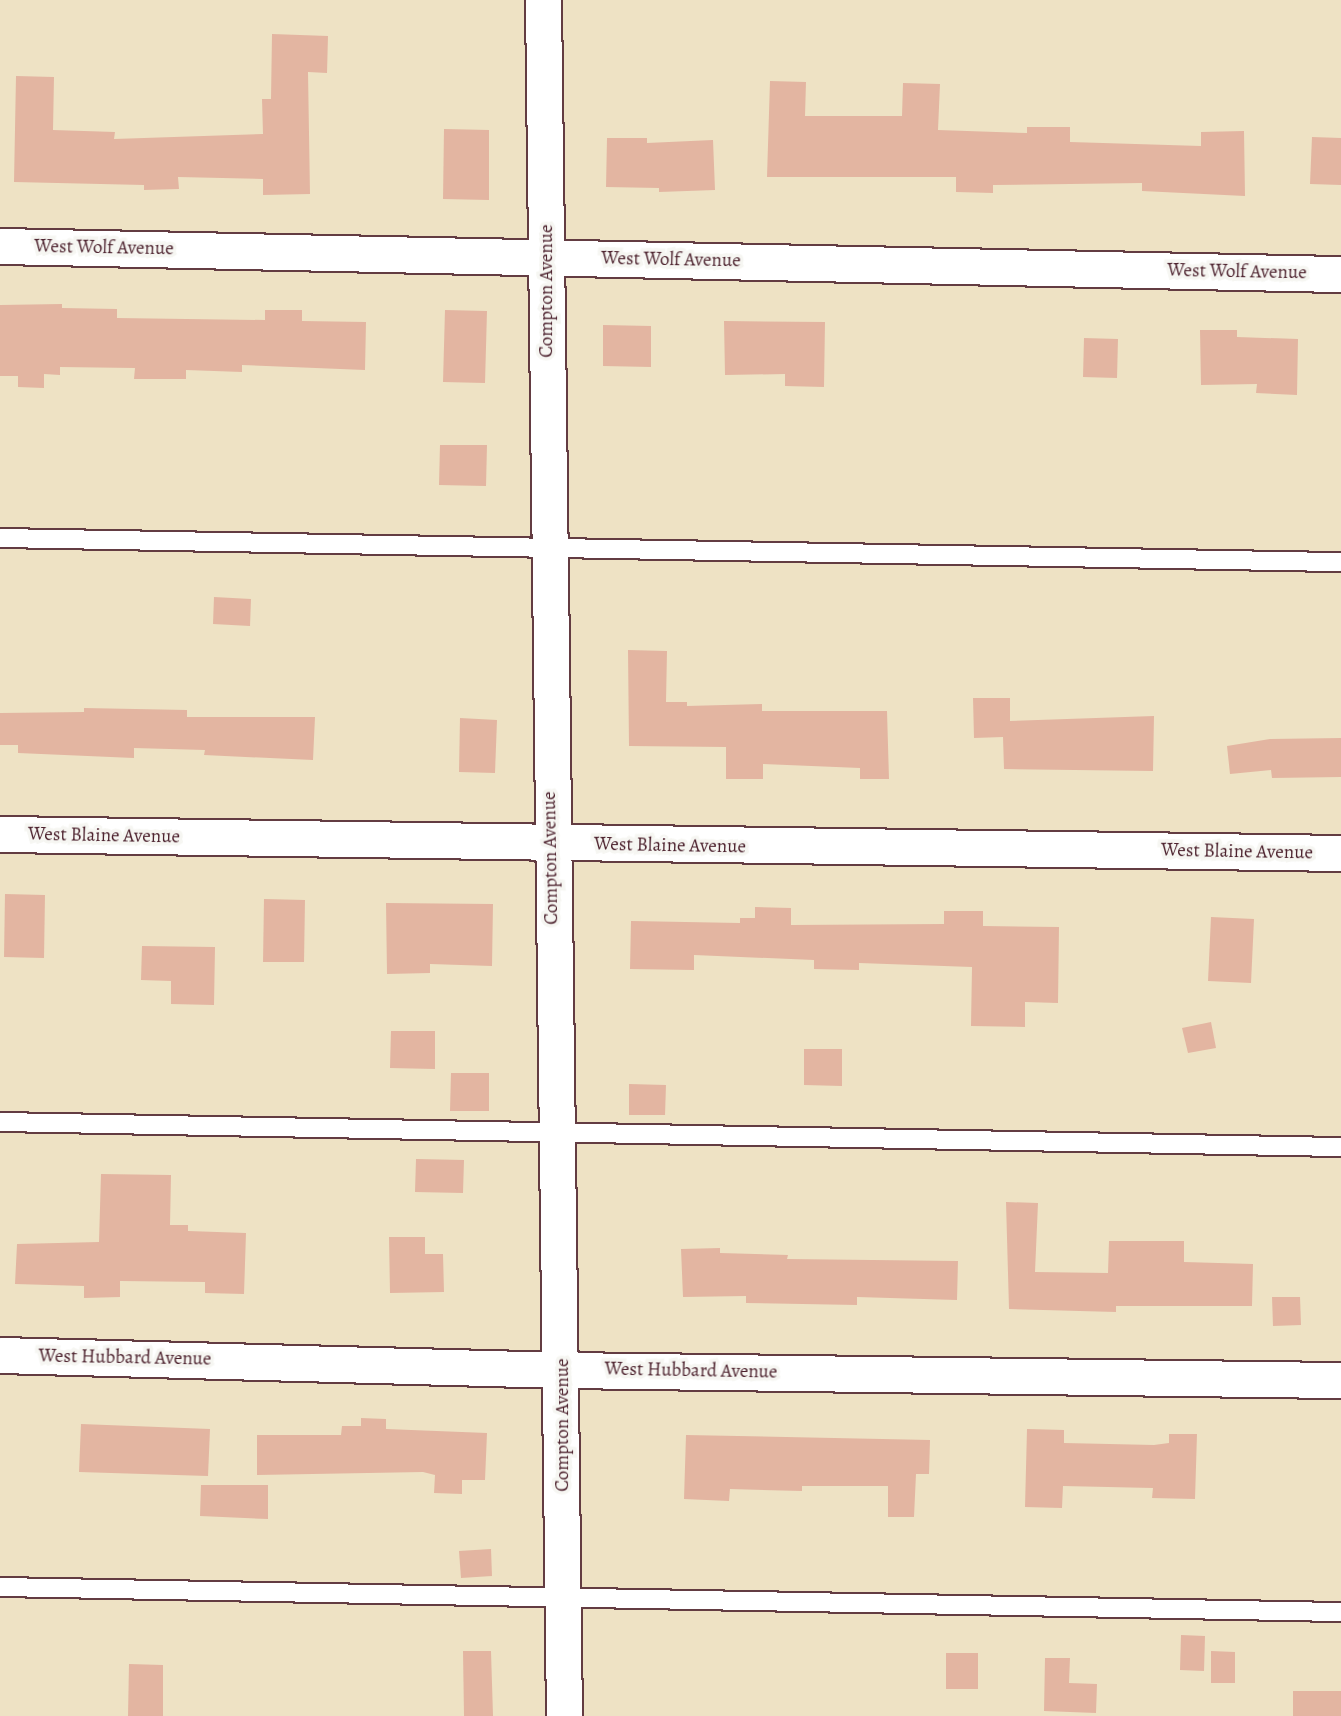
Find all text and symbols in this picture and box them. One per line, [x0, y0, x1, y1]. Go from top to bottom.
street label: Compton Avenue [536, 224, 558, 358]
street label: West Wolf Avenue [34, 235, 174, 261]
street label: West Wolf Avenue [601, 247, 741, 273]
street label: West Wolf Avenue [1167, 259, 1307, 285]
street label: Compton Avenue [538, 791, 564, 925]
street label: West Blaine Avenue [28, 823, 180, 849]
street label: West Blaine Avenue [594, 833, 746, 859]
street label: West Blaine Avenue [1161, 839, 1313, 865]
street label: West Hubbard Avenue [38, 1345, 212, 1371]
street label: Compton Avenue [552, 1358, 574, 1492]
street label: West Hubbard Avenue [604, 1358, 778, 1384]

